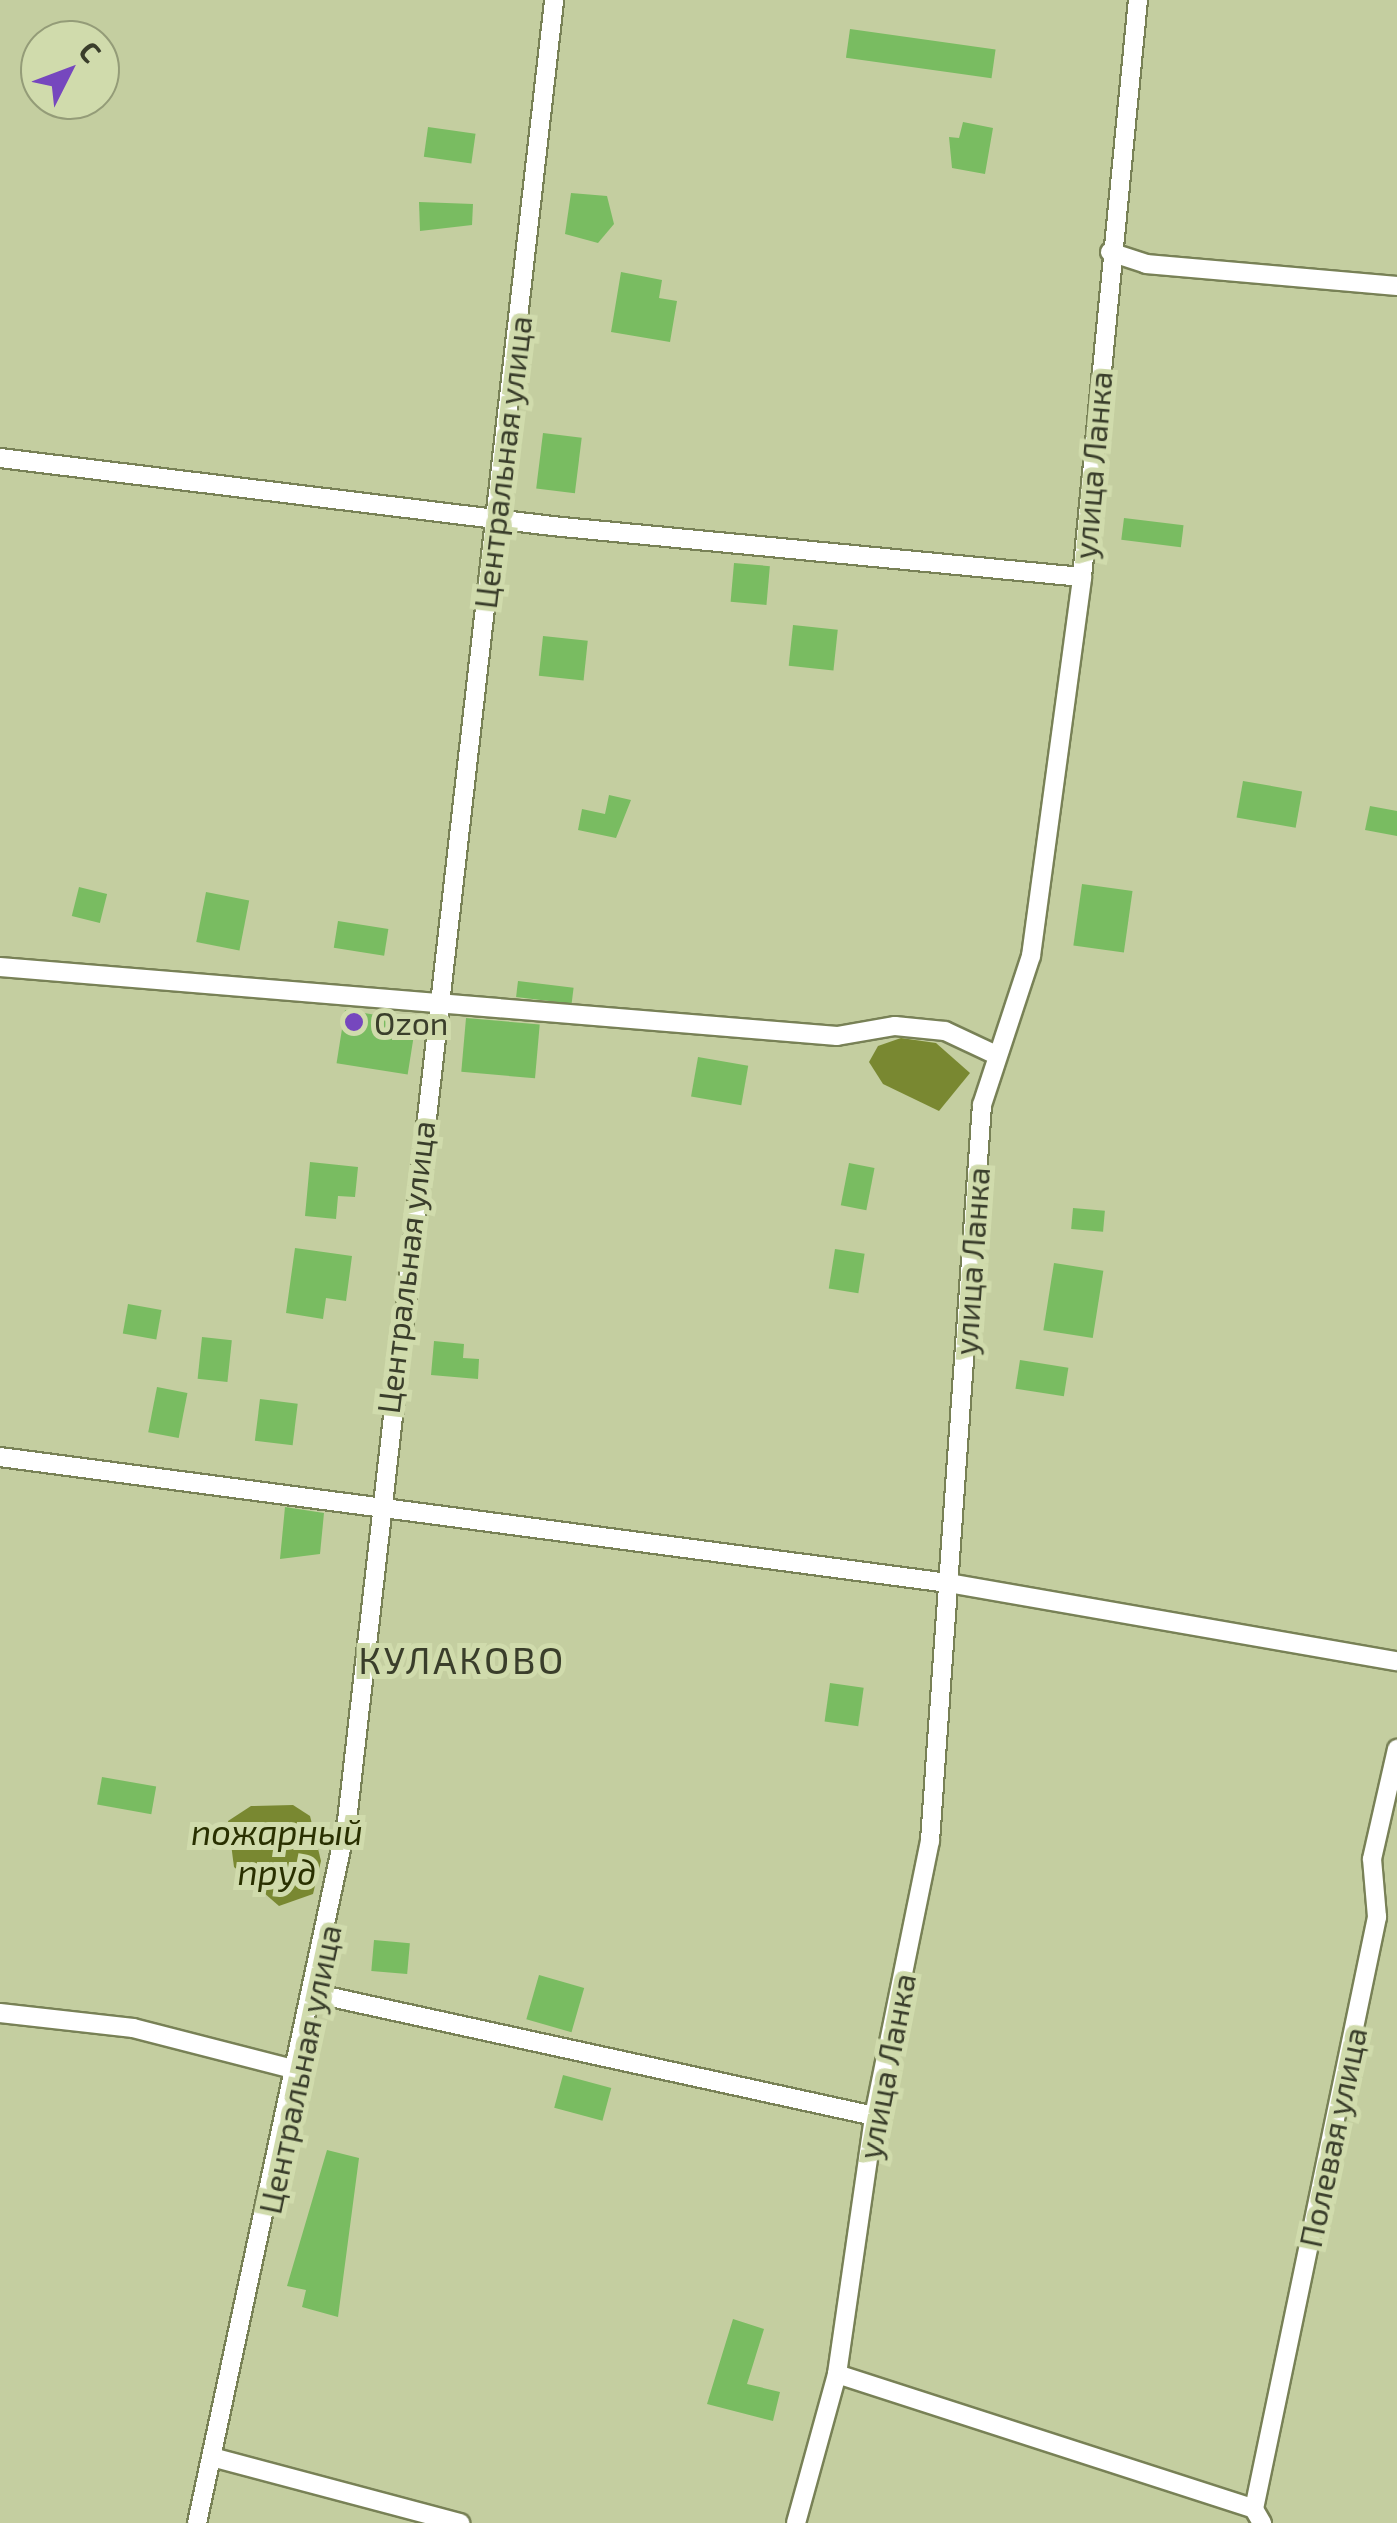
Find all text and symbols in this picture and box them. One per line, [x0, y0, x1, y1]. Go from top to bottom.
north arrow [20, 20, 120, 120]
text: С [73, 34, 109, 69]
street label: Центральная улица [465, 313, 539, 611]
street label: улица Ланка [1065, 369, 1119, 561]
place label: Ozon [374, 1003, 448, 1041]
marker: Ozon [343, 1011, 365, 1033]
street label: Центральная улица [368, 1118, 442, 1416]
street label: улица Ланка [945, 1166, 997, 1356]
district label: КУЛАКОВО [358, 1637, 566, 1683]
water label: пожарный пруд [191, 1810, 363, 1892]
street label: Центральная улица [250, 1921, 348, 2217]
street label: улица Ланка [849, 1970, 923, 2162]
street label: Полевая улица [1290, 2023, 1374, 2251]

